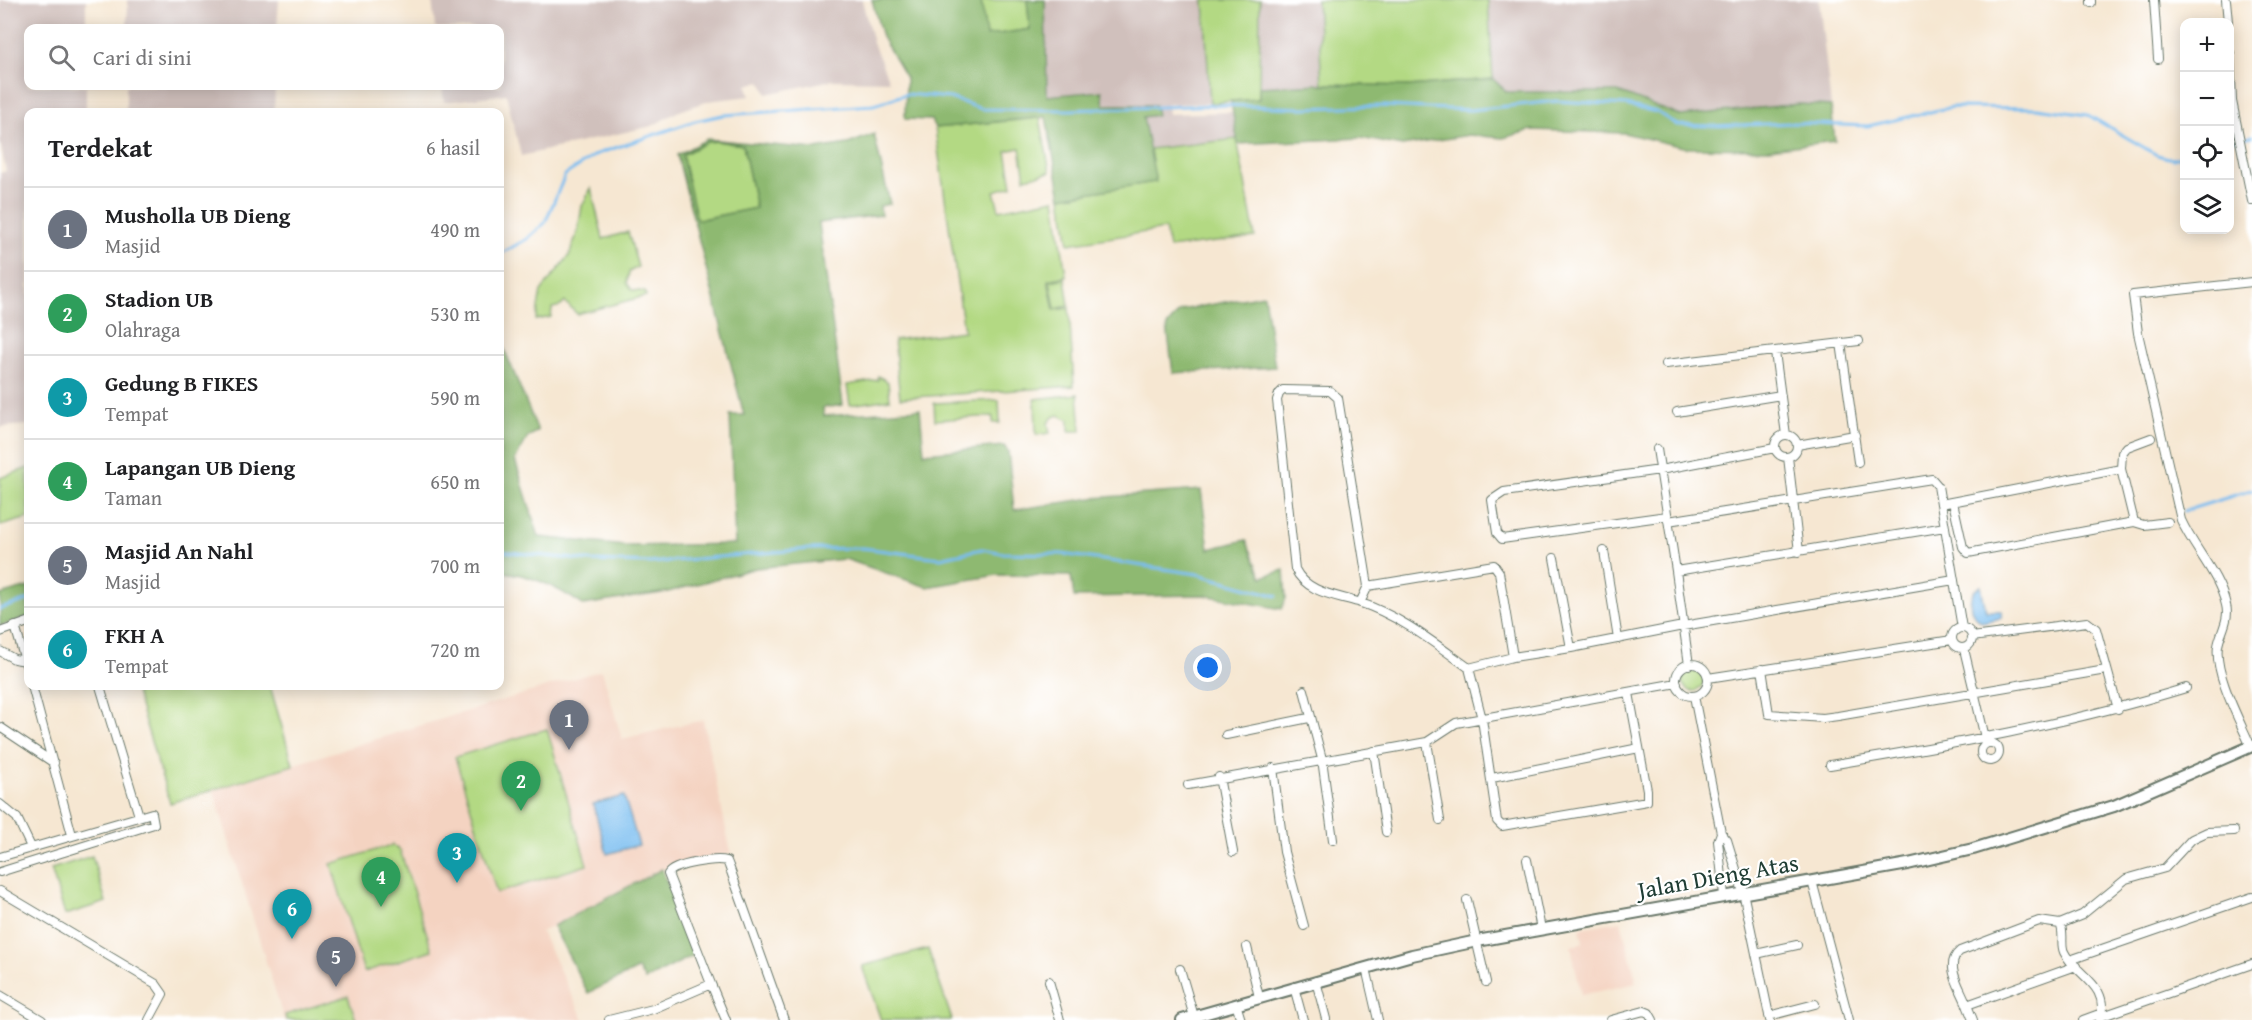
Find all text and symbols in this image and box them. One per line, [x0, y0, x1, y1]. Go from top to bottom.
map controls [2180, 18, 2234, 234]
button: + [2180, 18, 2234, 72]
search box [24, 24, 504, 90]
icon: search [45, 41, 78, 74]
text: Cari di sini [93, 41, 192, 73]
button: − [2180, 72, 2234, 126]
button: locate [2180, 126, 2234, 180]
text: Terdekat [48, 128, 152, 167]
text: 6 hasil [426, 133, 480, 162]
button: layers [2180, 180, 2234, 234]
text: Musholla UB Dieng [105, 199, 290, 231]
text: 1 [62, 215, 73, 244]
text: 490 m [430, 215, 480, 244]
text: Masjid [105, 231, 160, 260]
text: Stadion UB [105, 283, 214, 315]
text: 2 [62, 299, 73, 328]
text: 530 m [430, 299, 480, 328]
text: Olahraga [105, 315, 180, 344]
text: Gedung B FIKES [105, 367, 258, 399]
text: 3 [62, 383, 73, 412]
text: 590 m [430, 383, 480, 412]
text: Tempat [105, 399, 168, 428]
text: Lapangan UB Dieng [105, 451, 295, 483]
text: 4 [62, 467, 73, 496]
text: 650 m [430, 467, 480, 496]
text: Taman [105, 483, 162, 512]
text: Masjid An Nahl [105, 535, 253, 567]
text: 5 [62, 551, 73, 580]
text: 700 m [430, 551, 480, 580]
text: Masjid [105, 567, 160, 596]
text: FKH A [105, 619, 164, 651]
text: 6 [62, 635, 73, 664]
text: 720 m [430, 635, 480, 664]
text: Tempat [105, 651, 168, 680]
your location [1193, 653, 1222, 682]
pin: 1 [550, 700, 588, 750]
pin: 2 [502, 762, 540, 811]
pin: 3 [438, 834, 476, 883]
street label: Jalan Dieng Atas [1632, 845, 1801, 908]
pin: 4 [362, 858, 400, 907]
pin: 6 [272, 890, 312, 939]
pin: 5 [316, 938, 356, 987]

